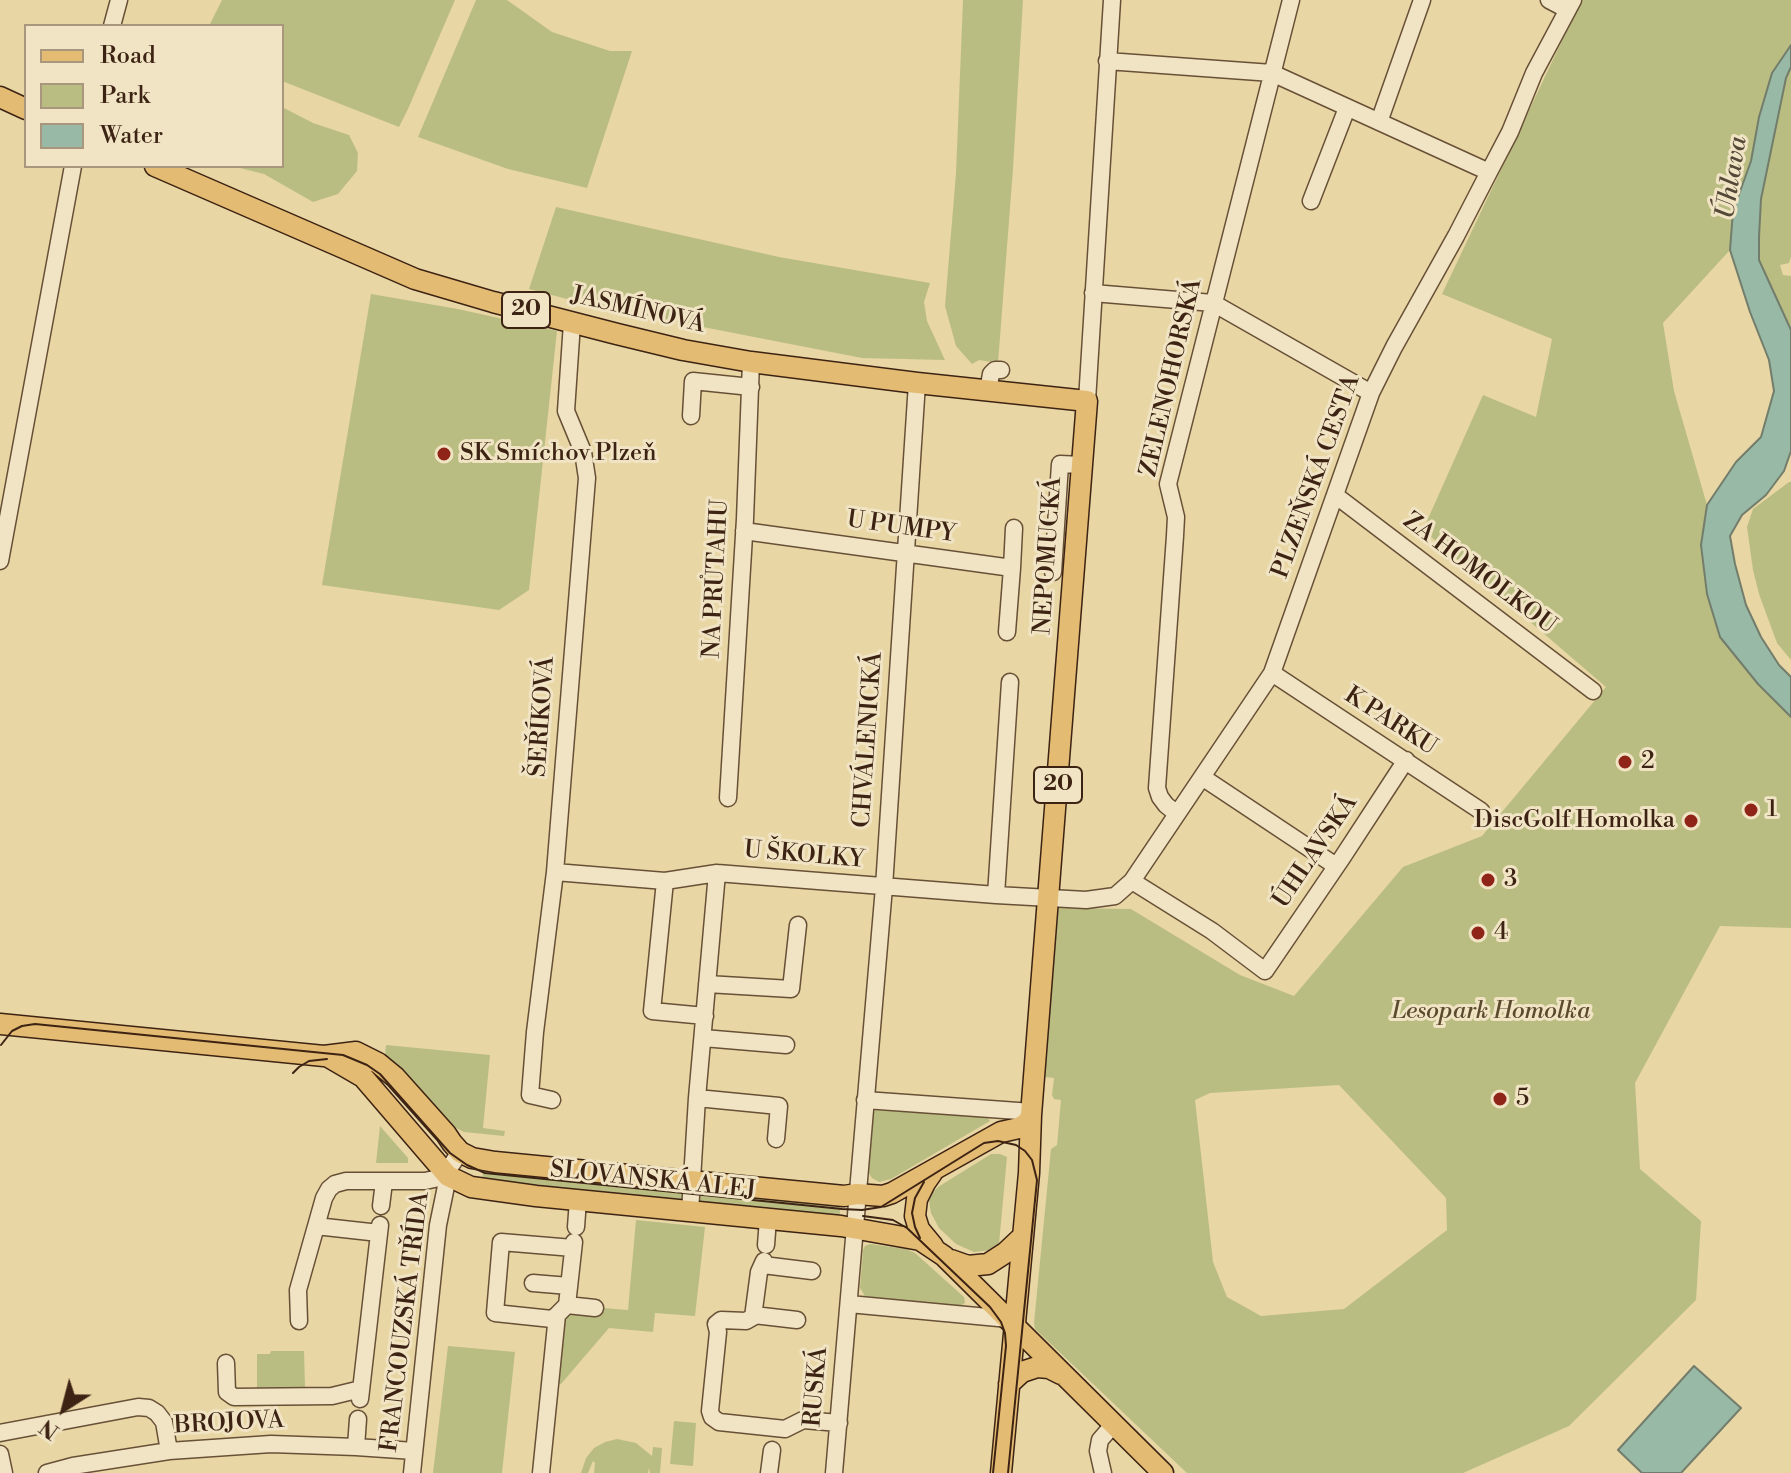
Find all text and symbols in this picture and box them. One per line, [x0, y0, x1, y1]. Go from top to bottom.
legend [24, 24, 284, 168]
text: Road [100, 41, 156, 71]
text: Park [100, 81, 150, 111]
text: Water [100, 121, 163, 151]
water label: Úhlava [1711, 134, 1755, 222]
street label: ZELENOHORSKÁ [1135, 276, 1209, 480]
street label: JASMÍNOVÁ [568, 282, 708, 340]
road number: 20 [502, 292, 550, 328]
street label: PLZEŇSKÁ CESTA [1267, 372, 1367, 582]
place label: SK Smíchov Plzeň [460, 440, 657, 468]
marker: SK Smíchov Plzeň [435, 445, 453, 463]
street label: NEPOMUCKÁ [1029, 476, 1069, 636]
street label: NA PRŮTAHU [698, 499, 736, 659]
street label: U PUMPY [845, 506, 957, 550]
street label: ZA HOMOLKOU [1397, 507, 1561, 641]
street label: CHVÁLENICKÁ [848, 651, 890, 829]
street label: ŠEŘÍKOVÁ [524, 656, 562, 778]
street label: K PARKU [1338, 682, 1442, 762]
place label: 2 [1641, 748, 1655, 776]
marker: 2 [1616, 753, 1634, 771]
road number: 20 [1034, 767, 1082, 803]
street label: ÚHLAVSKÁ [1268, 790, 1364, 914]
place label: 1 [1767, 796, 1777, 824]
marker: 1 [1742, 801, 1760, 819]
place label: DiscGolf Homolka [1474, 807, 1675, 835]
marker: DiscGolf Homolka [1682, 812, 1700, 830]
street label: U ŠKOLKY [743, 836, 865, 876]
place label: 3 [1504, 866, 1517, 894]
marker: 3 [1479, 871, 1497, 889]
place label: 4 [1494, 919, 1508, 947]
marker: 4 [1469, 924, 1487, 942]
park label: Lesopark Homolka [1392, 998, 1590, 1026]
place label: 5 [1516, 1085, 1529, 1113]
marker: 5 [1491, 1090, 1509, 1108]
street label: SLOVANSKÁ ALEJ [549, 1156, 757, 1206]
street label: FRANCOUZSKÁ TŘÍDA [376, 1190, 436, 1454]
street label: RUSKÁ [799, 1346, 835, 1428]
north arrow [24, 1369, 104, 1449]
street label: BROJOVA [173, 1407, 285, 1441]
text: N [35, 1413, 65, 1445]

